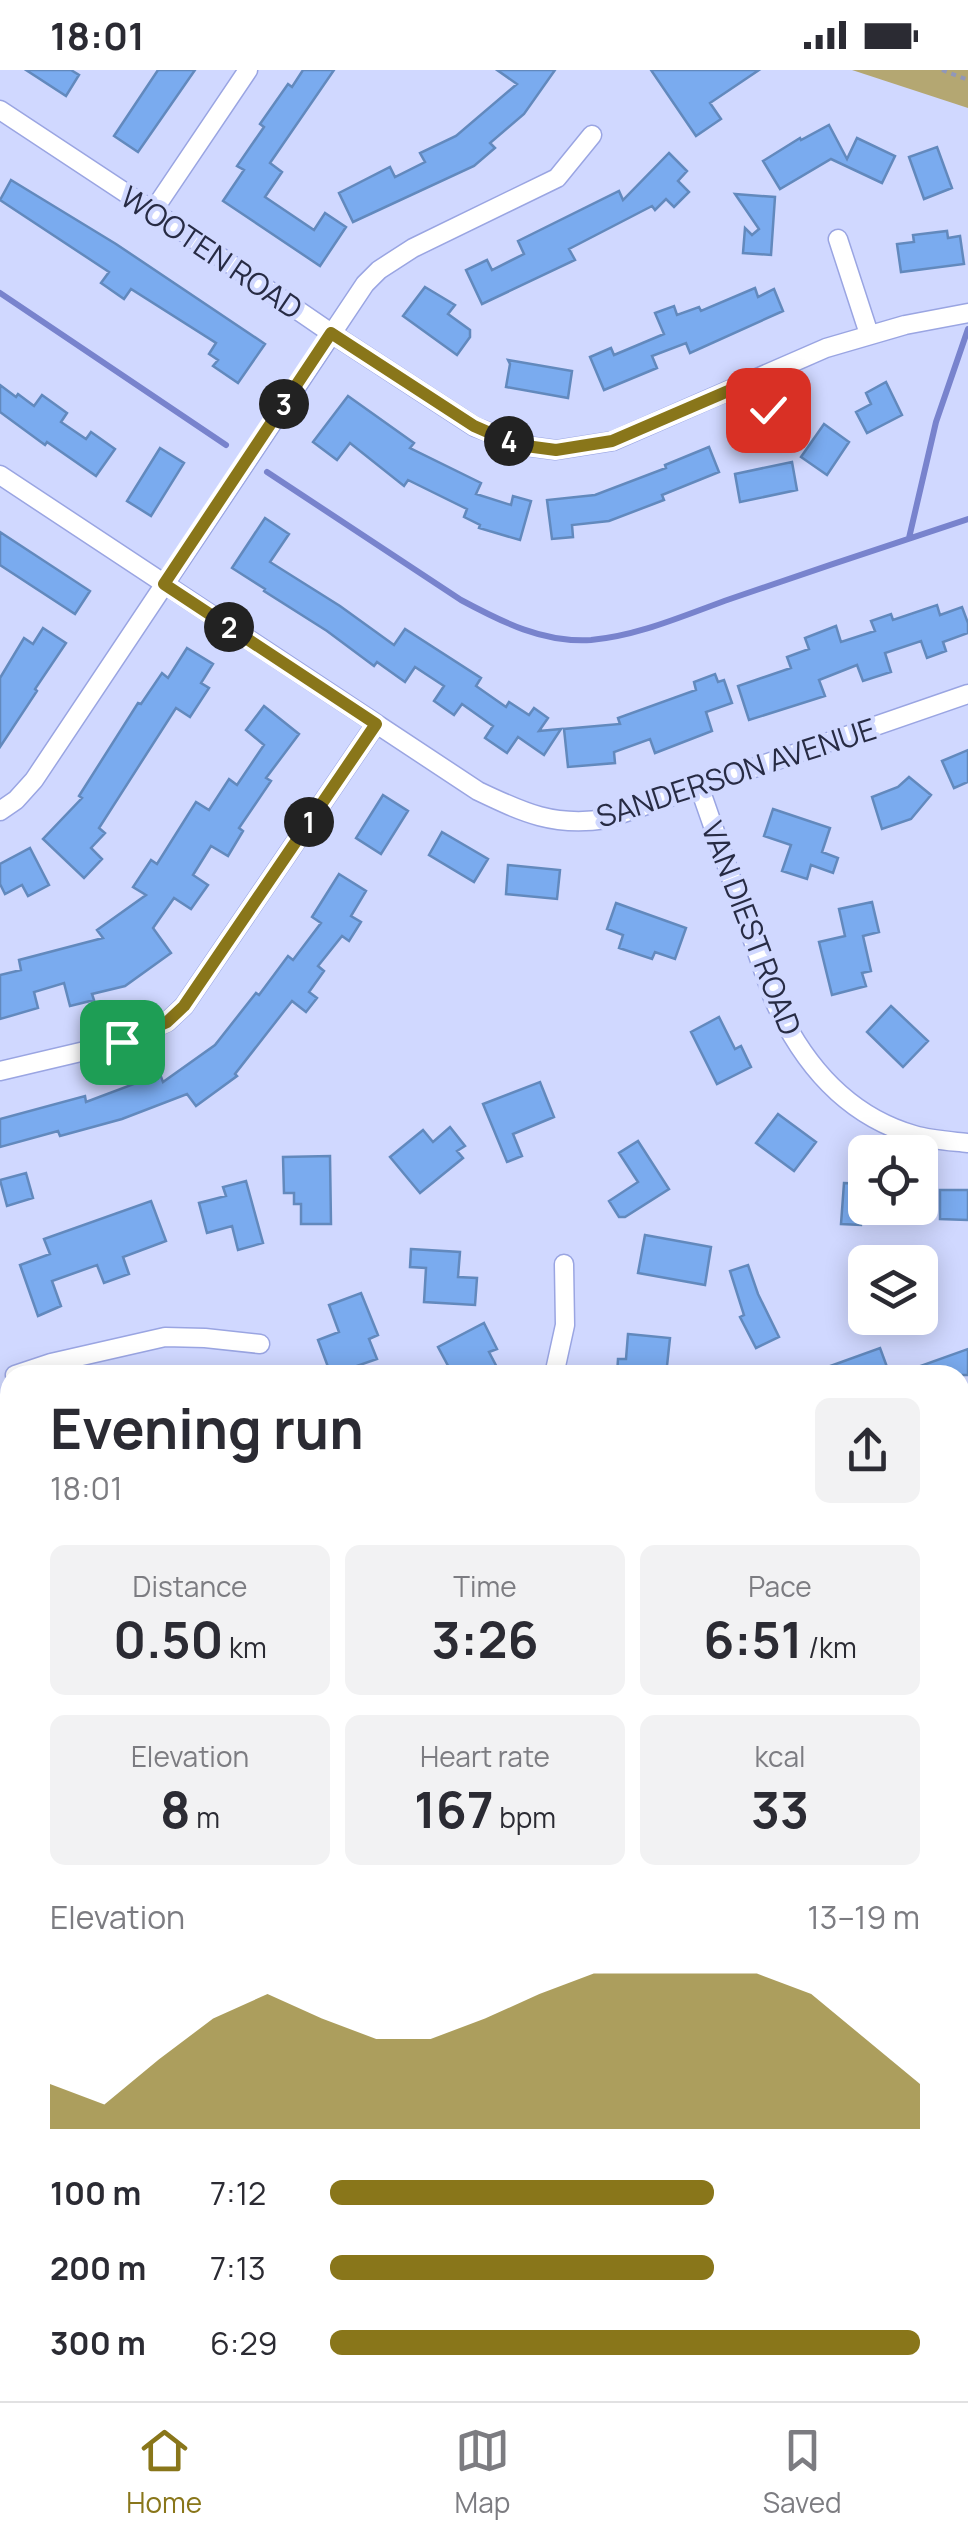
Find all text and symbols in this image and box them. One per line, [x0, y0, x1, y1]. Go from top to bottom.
text: 18:01 [50, 9, 145, 61]
street label: WOOTEN ROAD [113, 176, 311, 328]
pin [726, 368, 811, 453]
pin: 3 [259, 379, 309, 429]
icon: check [741, 383, 796, 438]
text: 3 [276, 385, 292, 423]
pin: 4 [484, 416, 534, 466]
text: 4 [500, 422, 518, 460]
pin: 2 [204, 602, 254, 652]
text: 2 [221, 608, 237, 646]
street label: SANDERSON AVENUE [591, 707, 881, 837]
pin: 1 [284, 797, 334, 847]
text: 1 [303, 803, 315, 841]
street label: VAN DIEST ROAD [692, 815, 812, 1041]
pin [80, 1000, 165, 1085]
icon: arrive [95, 1015, 150, 1070]
map controls [848, 1135, 938, 1335]
button: locate [848, 1135, 938, 1225]
button: layers [848, 1245, 938, 1335]
text: Evening run [50, 1390, 364, 1466]
button: share [815, 1398, 920, 1503]
text: 18:01 [50, 1466, 123, 1510]
text: Distance [133, 1567, 247, 1605]
text: Time [453, 1567, 517, 1605]
text: Pace [748, 1567, 812, 1605]
text: 0.50 [113, 1605, 224, 1673]
text: 3:26 [431, 1605, 539, 1673]
text: 6:51 [703, 1605, 803, 1673]
text: km [224, 1628, 267, 1666]
text: /km [803, 1628, 857, 1666]
text: Elevation [131, 1737, 249, 1775]
text: Heart rate [420, 1737, 550, 1775]
text: kcal [754, 1737, 806, 1775]
text: 8 [160, 1775, 191, 1843]
text: 167 [414, 1775, 494, 1843]
text: 33 [751, 1775, 809, 1843]
text: m [191, 1798, 220, 1836]
text: bpm [494, 1798, 556, 1836]
text: Elevation [50, 1895, 185, 1939]
text: 13–19 m [807, 1895, 920, 1939]
text: 100 m [50, 2171, 141, 2215]
text: 7:12 [210, 2171, 266, 2215]
text: 200 m [50, 2246, 146, 2290]
text: 7:13 [210, 2246, 266, 2290]
text: 300 m [50, 2321, 146, 2365]
text: 6:29 [210, 2321, 278, 2365]
tab: Home [126, 2423, 202, 2521]
tab: Map [455, 2423, 510, 2521]
tab: Saved [763, 2423, 842, 2521]

